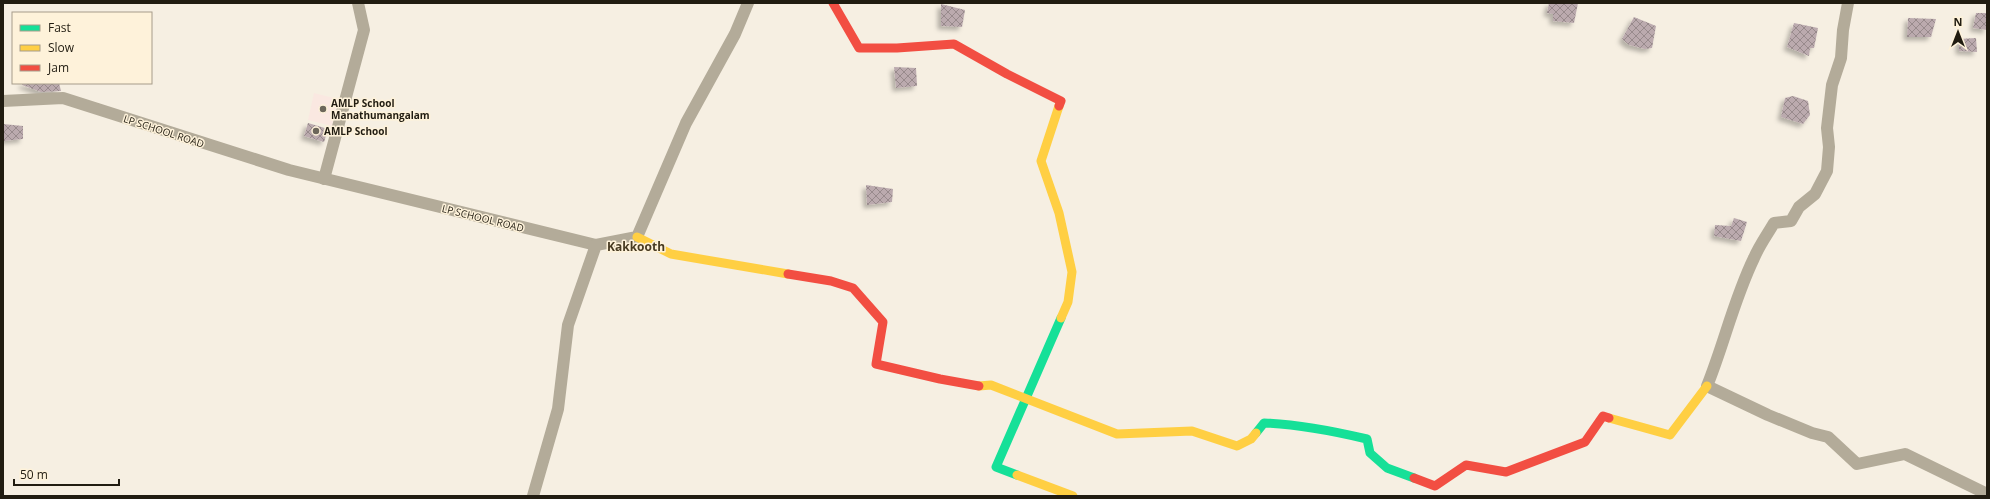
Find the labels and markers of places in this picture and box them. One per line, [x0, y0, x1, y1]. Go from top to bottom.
place label: AMLP School Manathumangalam [331, 96, 430, 122]
marker: AMLP School Manathumangalam [318, 104, 328, 114]
place label: AMLP School [324, 124, 388, 138]
marker: AMLP School [311, 126, 321, 136]

